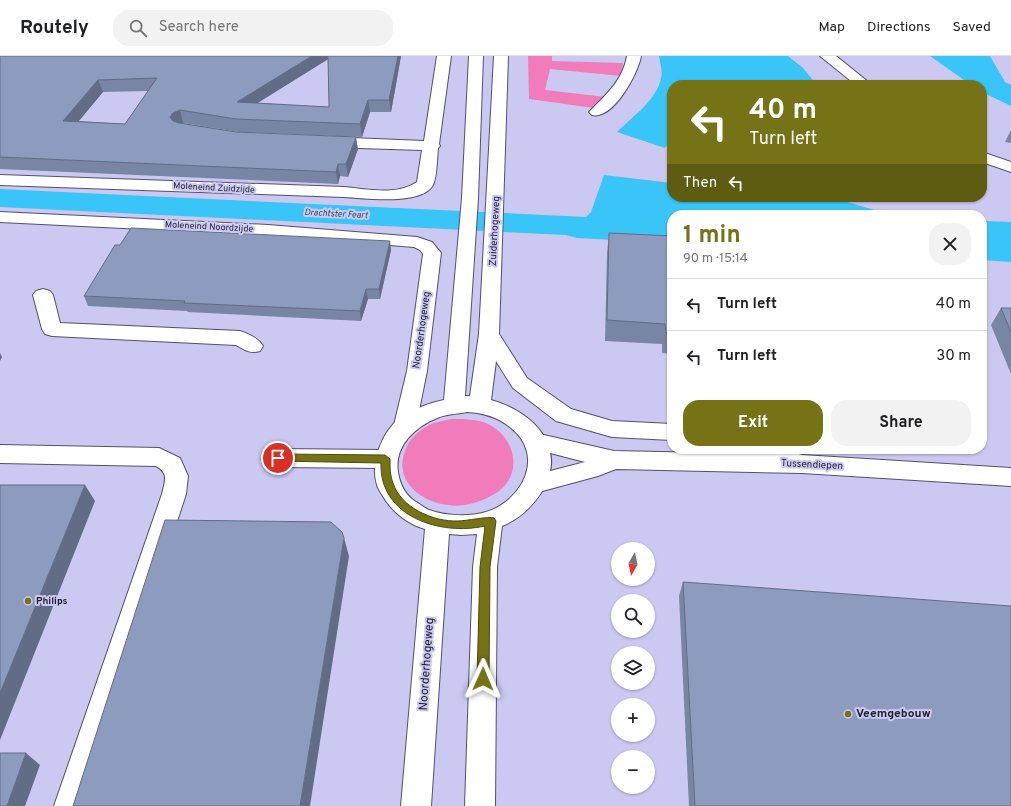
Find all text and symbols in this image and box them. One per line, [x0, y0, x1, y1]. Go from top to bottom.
search box [113, 10, 393, 46]
text: Routely [20, 16, 89, 40]
icon: search [127, 17, 149, 39]
text: Search here [159, 18, 239, 37]
text: Map [819, 19, 845, 36]
text: Directions [867, 19, 931, 36]
text: Saved [953, 19, 991, 36]
text: 40 m [749, 93, 817, 129]
icon: left [683, 96, 735, 148]
text: Turn left [749, 128, 817, 151]
icon: left [725, 172, 747, 194]
text: Then [683, 174, 717, 193]
street label: Moleneind Zuidzijde [173, 180, 255, 196]
street label: Zuiderhogeweg [487, 196, 503, 266]
water label: Drachtster Feart [304, 207, 369, 221]
street label: Moleneind Noordzijde [165, 219, 254, 235]
text: 1 min [683, 221, 741, 251]
button: close [929, 223, 971, 265]
text: 90 m · 15:14 [683, 251, 748, 267]
street label: Noorderhogeweg [410, 291, 434, 369]
icon: left [683, 294, 705, 316]
text: Turn left [717, 295, 777, 314]
text: 40 m [936, 295, 971, 314]
icon: left [683, 346, 705, 368]
text: Turn left [717, 347, 777, 366]
text: 30 m [936, 347, 971, 366]
button: Exit [683, 400, 823, 446]
button: Share [831, 400, 971, 446]
pin [261, 441, 295, 475]
icon: arrive [267, 447, 289, 469]
street label: Tussendiepen [781, 457, 843, 473]
north arrow [611, 542, 655, 586]
map controls [611, 542, 655, 794]
button: search [611, 594, 655, 638]
place label: Philips [36, 595, 68, 608]
marker: Philips [23, 596, 33, 606]
street label: Noorderhogeweg [416, 617, 438, 711]
button: layers [611, 646, 655, 690]
position arrow [462, 658, 504, 700]
button: + [611, 698, 655, 742]
place label: Veemgebouw [856, 706, 931, 722]
marker: Veemgebouw [843, 709, 853, 719]
button: − [611, 750, 655, 794]

